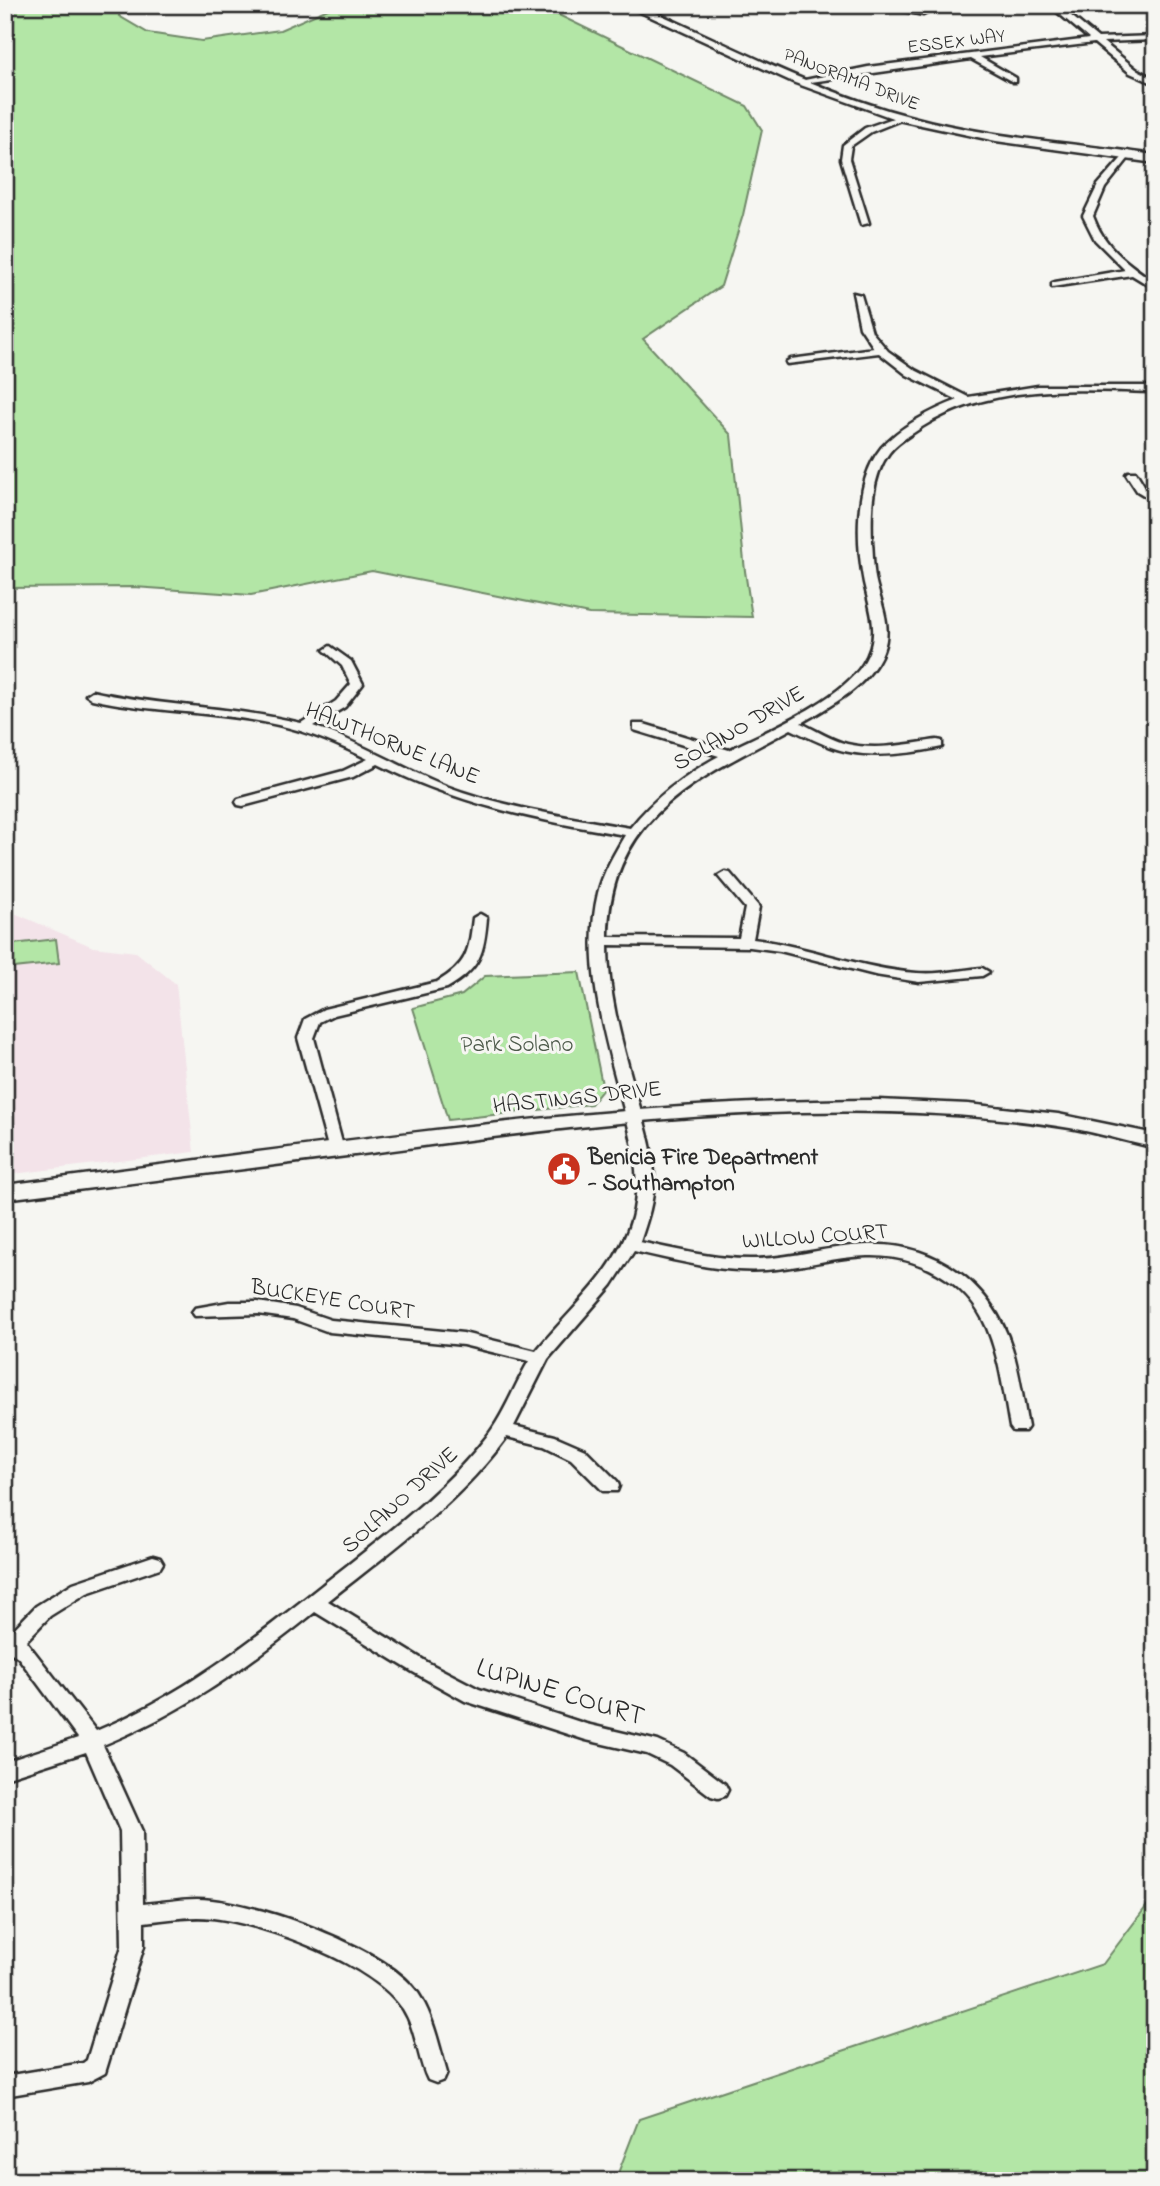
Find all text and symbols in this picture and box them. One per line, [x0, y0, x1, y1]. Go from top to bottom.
street label: ESSEX WAY [906, 23, 1007, 62]
street label: PANORAMA DRIVE [779, 42, 923, 119]
street label: SOLANO DRIVE [667, 678, 811, 780]
street label: HAWTHORNE LANE [300, 694, 484, 794]
park label: Park Solano [461, 1029, 574, 1062]
street label: HASTINGS DRIVE [491, 1073, 663, 1124]
place label: Benicia Fire Department - Southampton [587, 1142, 818, 1201]
public building icon: Benicia Fire Department - Southampton [545, 1150, 583, 1188]
street label: WILLOW COURT [741, 1216, 889, 1259]
street label: BUCKEYE COURT [247, 1271, 417, 1330]
street label: SOLANO DRIVE [335, 1439, 466, 1562]
street label: LUPINE COURT [471, 1648, 649, 1738]

